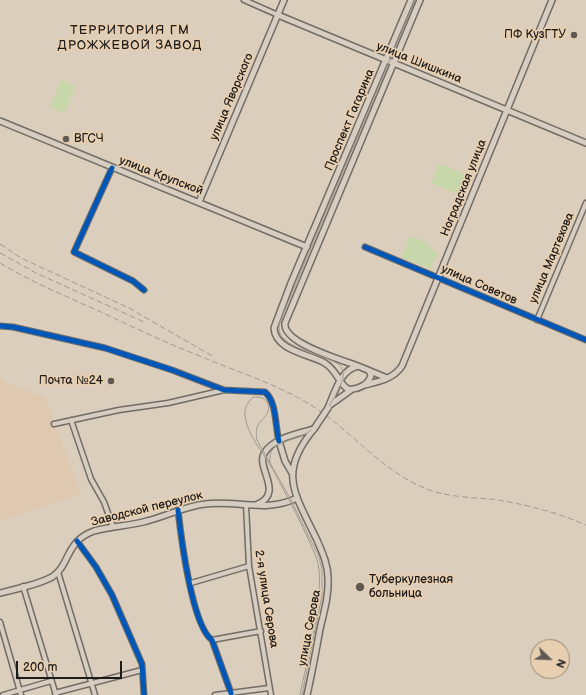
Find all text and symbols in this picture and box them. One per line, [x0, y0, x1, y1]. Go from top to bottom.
district label: ТЕРРИТОРИЯ ГМ ДРОЖЖЕВОЙ ЗАВОД [57, 23, 203, 54]
place label: ПФ КузГТУ [504, 28, 566, 42]
marker: ПФ КузГТУ [569, 30, 579, 40]
street label: улица Шишкина [374, 39, 464, 87]
street label: улица Яворского [207, 51, 257, 143]
street label: Проспект Гагарина [322, 67, 378, 173]
place label: ВГСЧ [74, 132, 104, 146]
marker: ВГСЧ [61, 134, 71, 144]
street label: Ноградская улица [438, 137, 490, 239]
street label: улица Крупской [117, 153, 205, 199]
street label: улица Мартехова [526, 210, 578, 306]
street label: улица Советов [439, 262, 519, 308]
place label: Почта №24 [39, 374, 103, 388]
marker: Почта №24 [106, 376, 116, 386]
street label: Заводской переулок [90, 488, 204, 530]
street label: 2-я улица Серова [251, 549, 281, 649]
place label: Туберкулезная больница [369, 573, 453, 601]
marker: Туберкулезная больница [354, 581, 366, 593]
street label: улица Серова [296, 589, 324, 667]
north arrow [530, 639, 570, 679]
scale bar [18, 653, 124, 679]
text: N [553, 657, 568, 670]
text: 200 m [23, 660, 57, 675]

